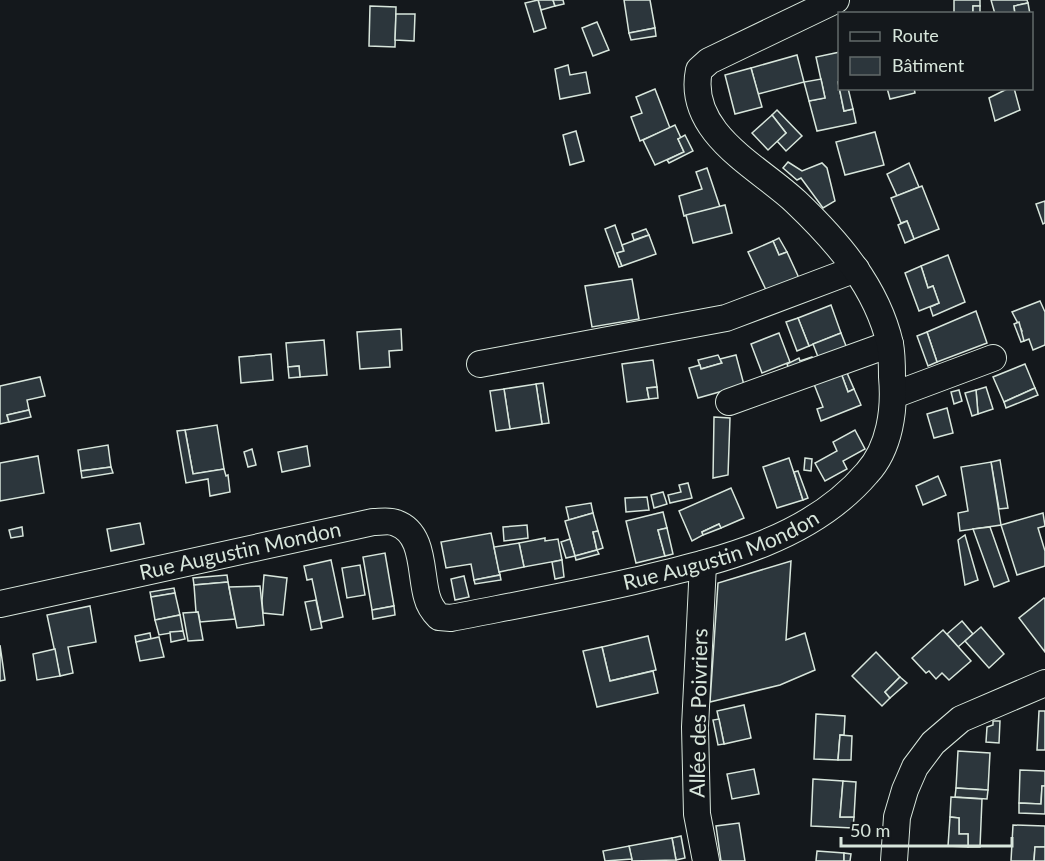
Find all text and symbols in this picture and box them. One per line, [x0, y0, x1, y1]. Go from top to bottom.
legend [838, 12, 1033, 90]
text: Route [892, 24, 939, 46]
text: Bâtiment [892, 54, 965, 76]
street label: Rue Augustin Mondon [620, 504, 823, 594]
street label: Rue Augustin Mondon [137, 515, 343, 584]
street label: Allée des Poivriers [684, 628, 711, 798]
scale bar [841, 810, 1012, 848]
text: 50 m [850, 819, 890, 841]

